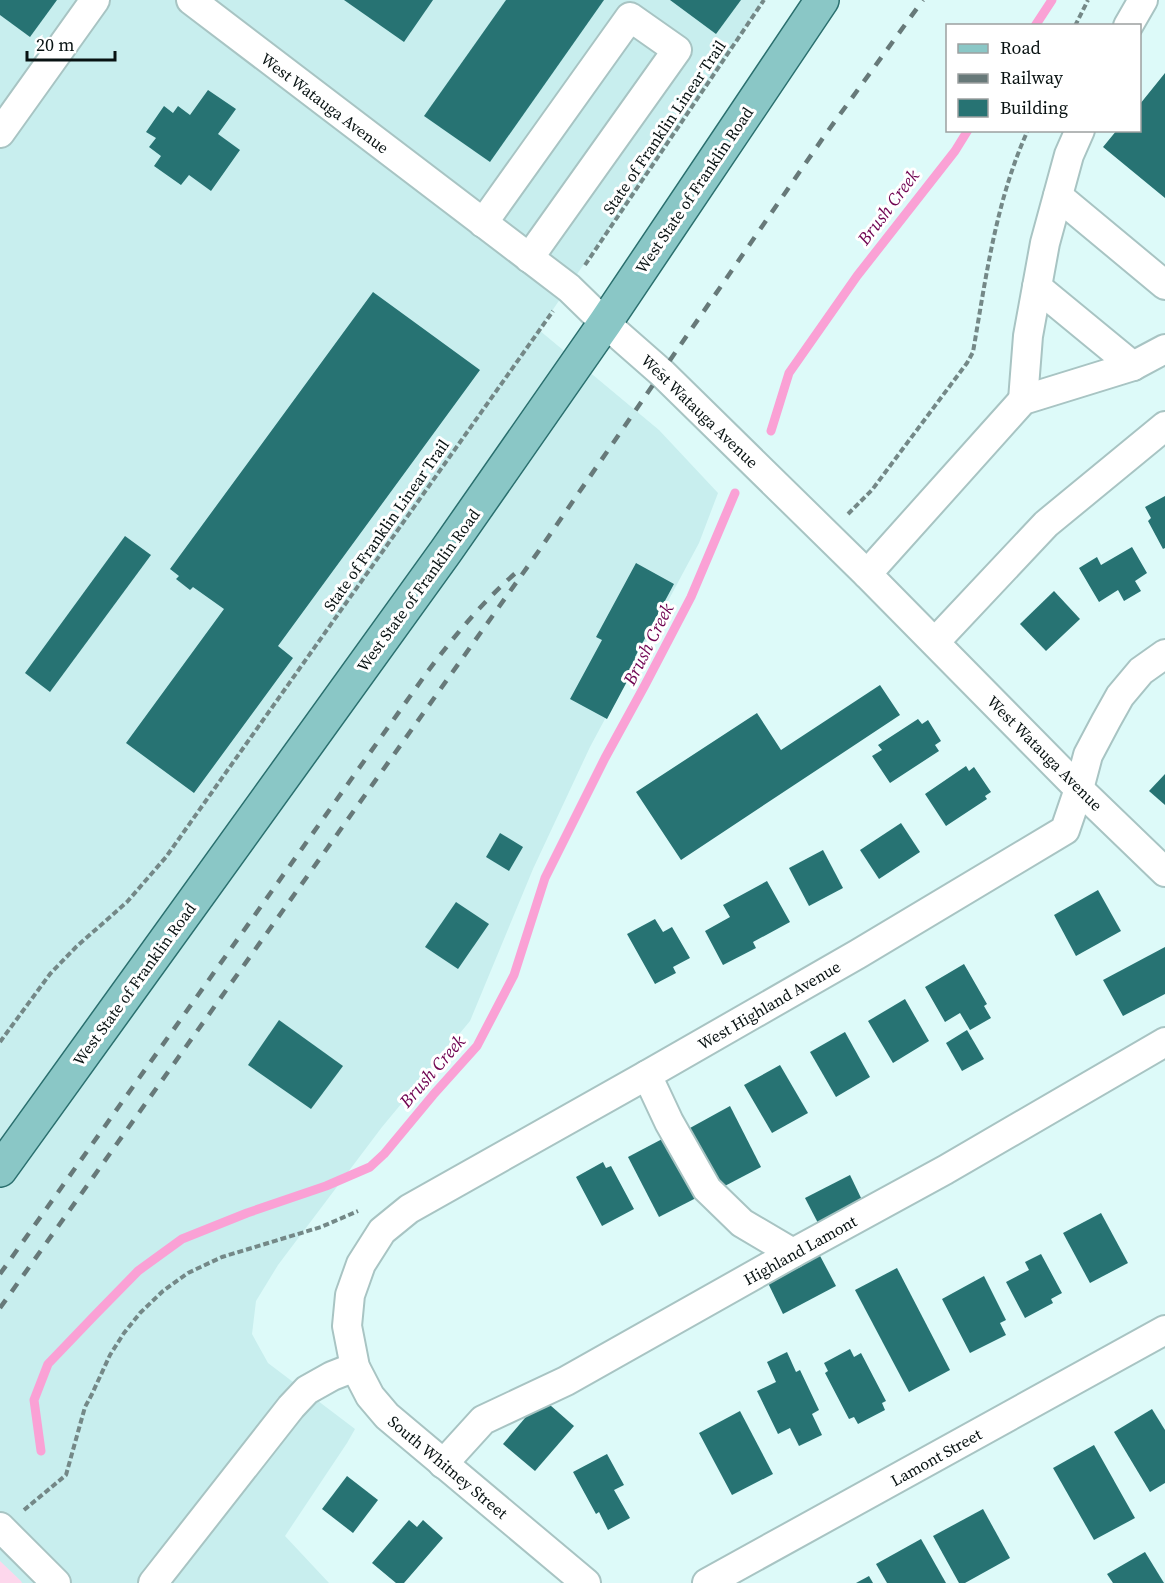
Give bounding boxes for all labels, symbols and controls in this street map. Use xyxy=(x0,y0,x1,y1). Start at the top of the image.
scale bar xyxy=(27,24,116,62)
legend xyxy=(946,24,1141,132)
text: 20 m xyxy=(36,32,74,57)
text: Road xyxy=(1000,35,1041,60)
street label: State of Franklin Linear Trail xyxy=(597,36,731,218)
street label: West Watauga Avenue xyxy=(256,48,394,158)
text: Railway xyxy=(1000,65,1064,90)
text: Building xyxy=(1000,95,1068,120)
street label: West State of Franklin Road xyxy=(630,103,758,277)
water label: Brush Creek xyxy=(851,164,925,251)
street label: West Watauga Avenue xyxy=(637,349,763,473)
street label: State of Franklin Linear Trail xyxy=(318,434,454,615)
street label: West State of Franklin Road xyxy=(351,504,485,676)
water label: Brush Creek xyxy=(616,598,680,690)
street label: West Watauga Avenue xyxy=(982,690,1108,816)
street label: West State of Franklin Road xyxy=(67,898,201,1070)
street label: West Highland Avenue xyxy=(694,955,844,1055)
water label: Brush Creek xyxy=(393,1029,471,1113)
street label: Highland Lamont xyxy=(740,1209,861,1290)
street label: South Whitney Street xyxy=(383,1410,513,1524)
street label: Lamont Street xyxy=(887,1423,986,1491)

